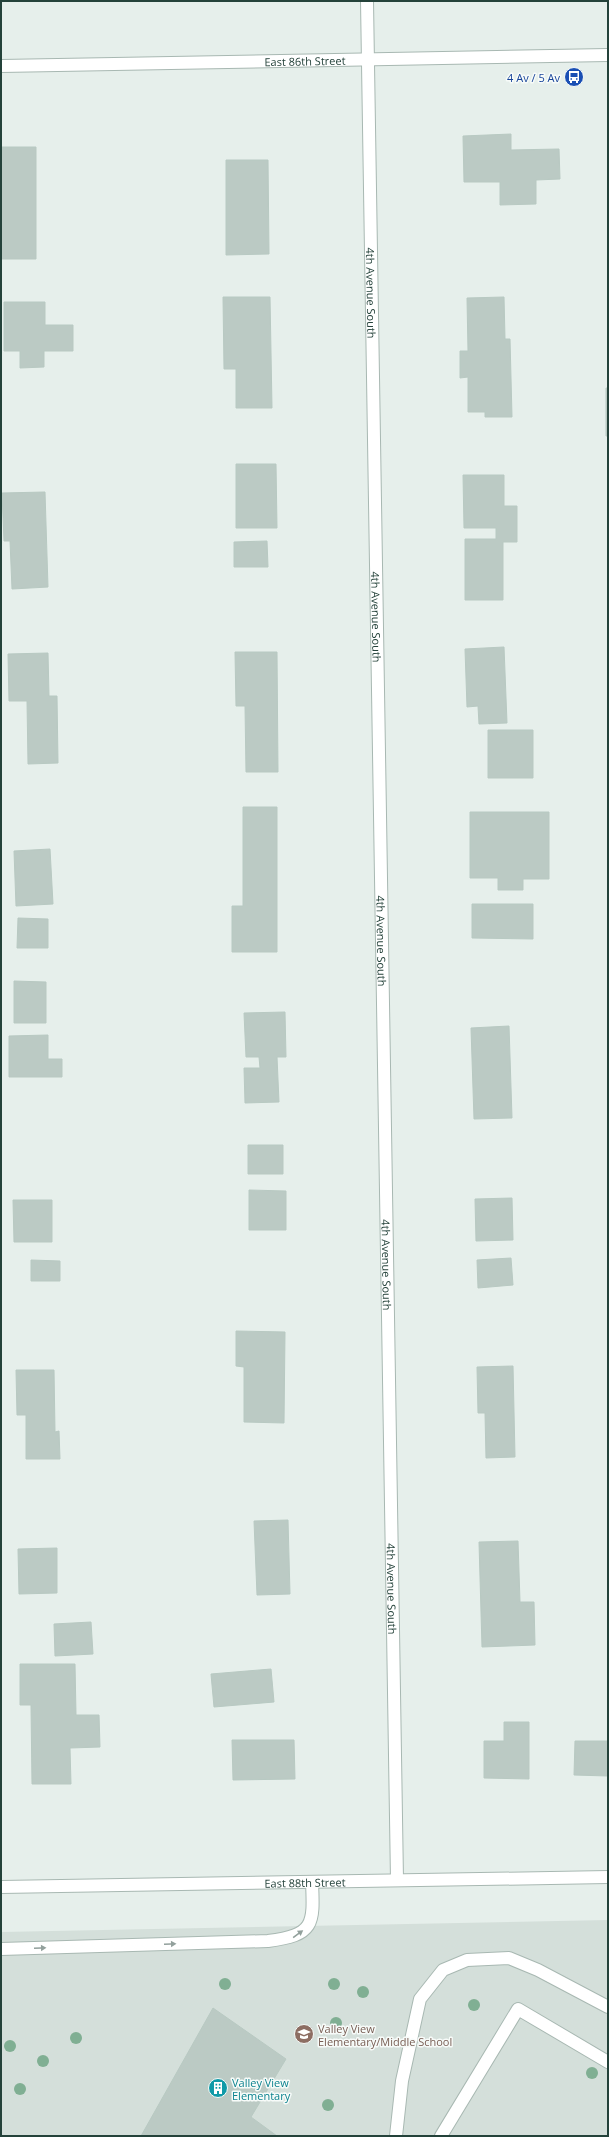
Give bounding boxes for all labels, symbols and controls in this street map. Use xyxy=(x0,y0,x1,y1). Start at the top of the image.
street label: East 86th Street xyxy=(264,52,346,69)
bus stop icon: 4 Av / 5 Av xyxy=(563,66,585,88)
place label: 4 Av / 5 Av xyxy=(507,70,560,85)
street label: 4th Avenue South xyxy=(363,247,380,339)
street label: 4th Avenue South xyxy=(369,571,385,663)
street label: 4th Avenue South xyxy=(374,895,390,987)
street label: 4th Avenue South xyxy=(379,1219,395,1311)
street label: 4th Avenue South xyxy=(384,1543,401,1634)
street label: East 88th Street xyxy=(264,1874,346,1890)
one-way arrow xyxy=(293,1930,304,1938)
one-way arrow xyxy=(164,1941,177,1947)
one-way arrow xyxy=(34,1944,46,1951)
place label: Valley View Elementary/Middle School xyxy=(318,2021,452,2049)
school or university icon: Valley View Elementary/Middle School xyxy=(293,2023,315,2045)
place label: Valley View Elementary xyxy=(232,2075,291,2103)
building icon: Valley View Elementary xyxy=(207,2077,229,2099)

